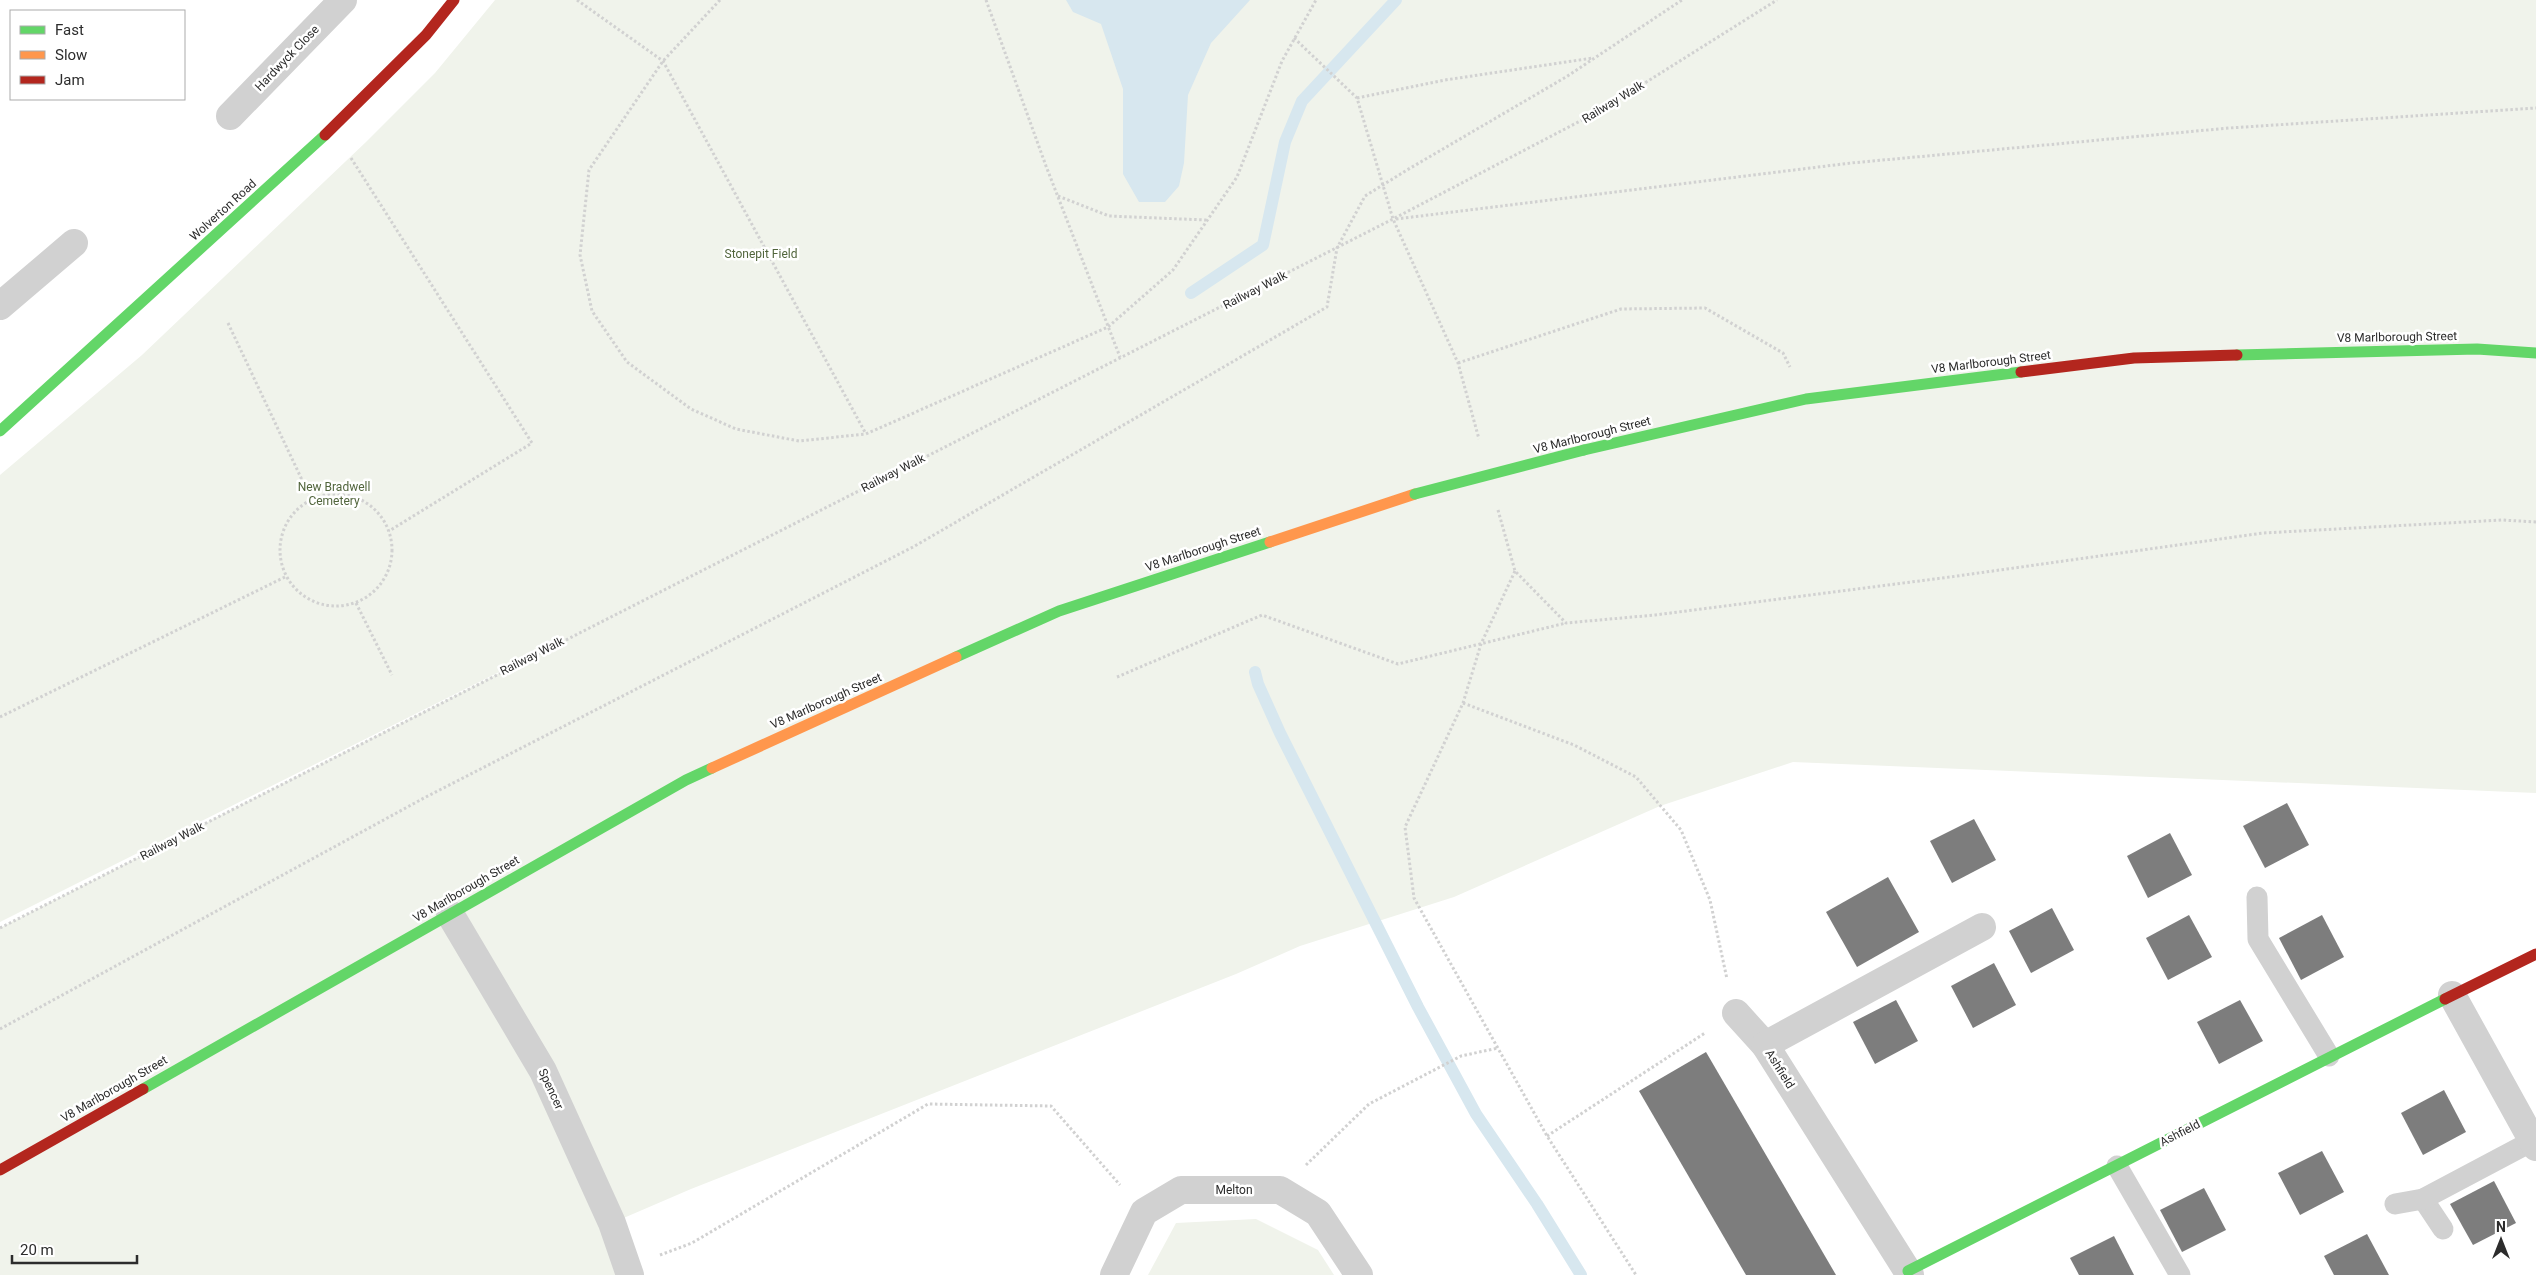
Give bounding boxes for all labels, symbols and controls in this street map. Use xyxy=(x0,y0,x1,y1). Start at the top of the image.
legend xyxy=(10,10,185,100)
text: Fast xyxy=(55,21,84,39)
street label: Hardwyck Close xyxy=(252,22,322,94)
text: Slow xyxy=(55,46,87,64)
text: Jam xyxy=(55,71,85,89)
street label: Railway Walk xyxy=(1579,78,1647,126)
street label: Wolverton Road xyxy=(187,177,259,243)
park label: Stonepit Field xyxy=(725,247,797,261)
street label: Railway Walk xyxy=(1221,267,1290,312)
street label: V8 Marlborough Street xyxy=(2337,329,2457,345)
street label: V8 Marlborough Street xyxy=(1930,348,2052,376)
street label: V8 Marlborough Street xyxy=(1532,414,1652,456)
street label: Railway Walk xyxy=(859,450,928,495)
park label: New Bradwell Cemetery xyxy=(298,480,370,508)
street label: V8 Marlborough Street xyxy=(1144,524,1262,574)
street label: Railway Walk xyxy=(498,633,567,678)
street label: V8 Marlborough Street xyxy=(768,670,884,732)
street label: Railway Walk xyxy=(138,818,207,863)
street label: V8 Marlborough Street xyxy=(410,853,522,925)
street label: Ashfield xyxy=(1763,1047,1797,1091)
street label: V8 Marlborough Street xyxy=(58,1053,170,1125)
street label: Spencer xyxy=(535,1066,567,1112)
street label: Ashfield xyxy=(2158,1117,2202,1149)
street label: Melton xyxy=(1215,1183,1253,1197)
north arrow xyxy=(2476,1215,2526,1265)
text: N xyxy=(2496,1219,2506,1235)
scale bar xyxy=(12,1232,138,1264)
text: 20 m xyxy=(20,1241,54,1259)

